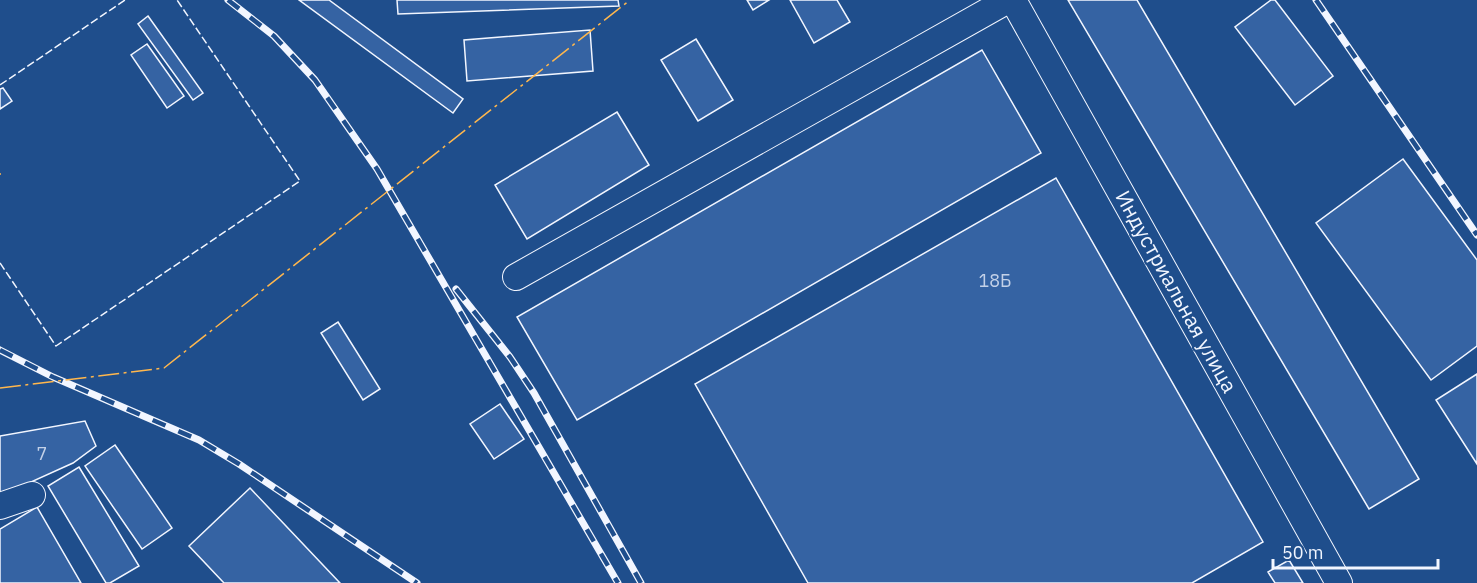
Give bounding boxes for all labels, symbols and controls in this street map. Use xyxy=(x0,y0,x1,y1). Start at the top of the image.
street label: Индустриальная улица xyxy=(1110,185,1244,398)
house number: 18Б xyxy=(978,269,1012,292)
house number: 7 xyxy=(37,442,47,465)
scale bar xyxy=(1273,532,1438,570)
text: 50 m xyxy=(1282,541,1324,564)

